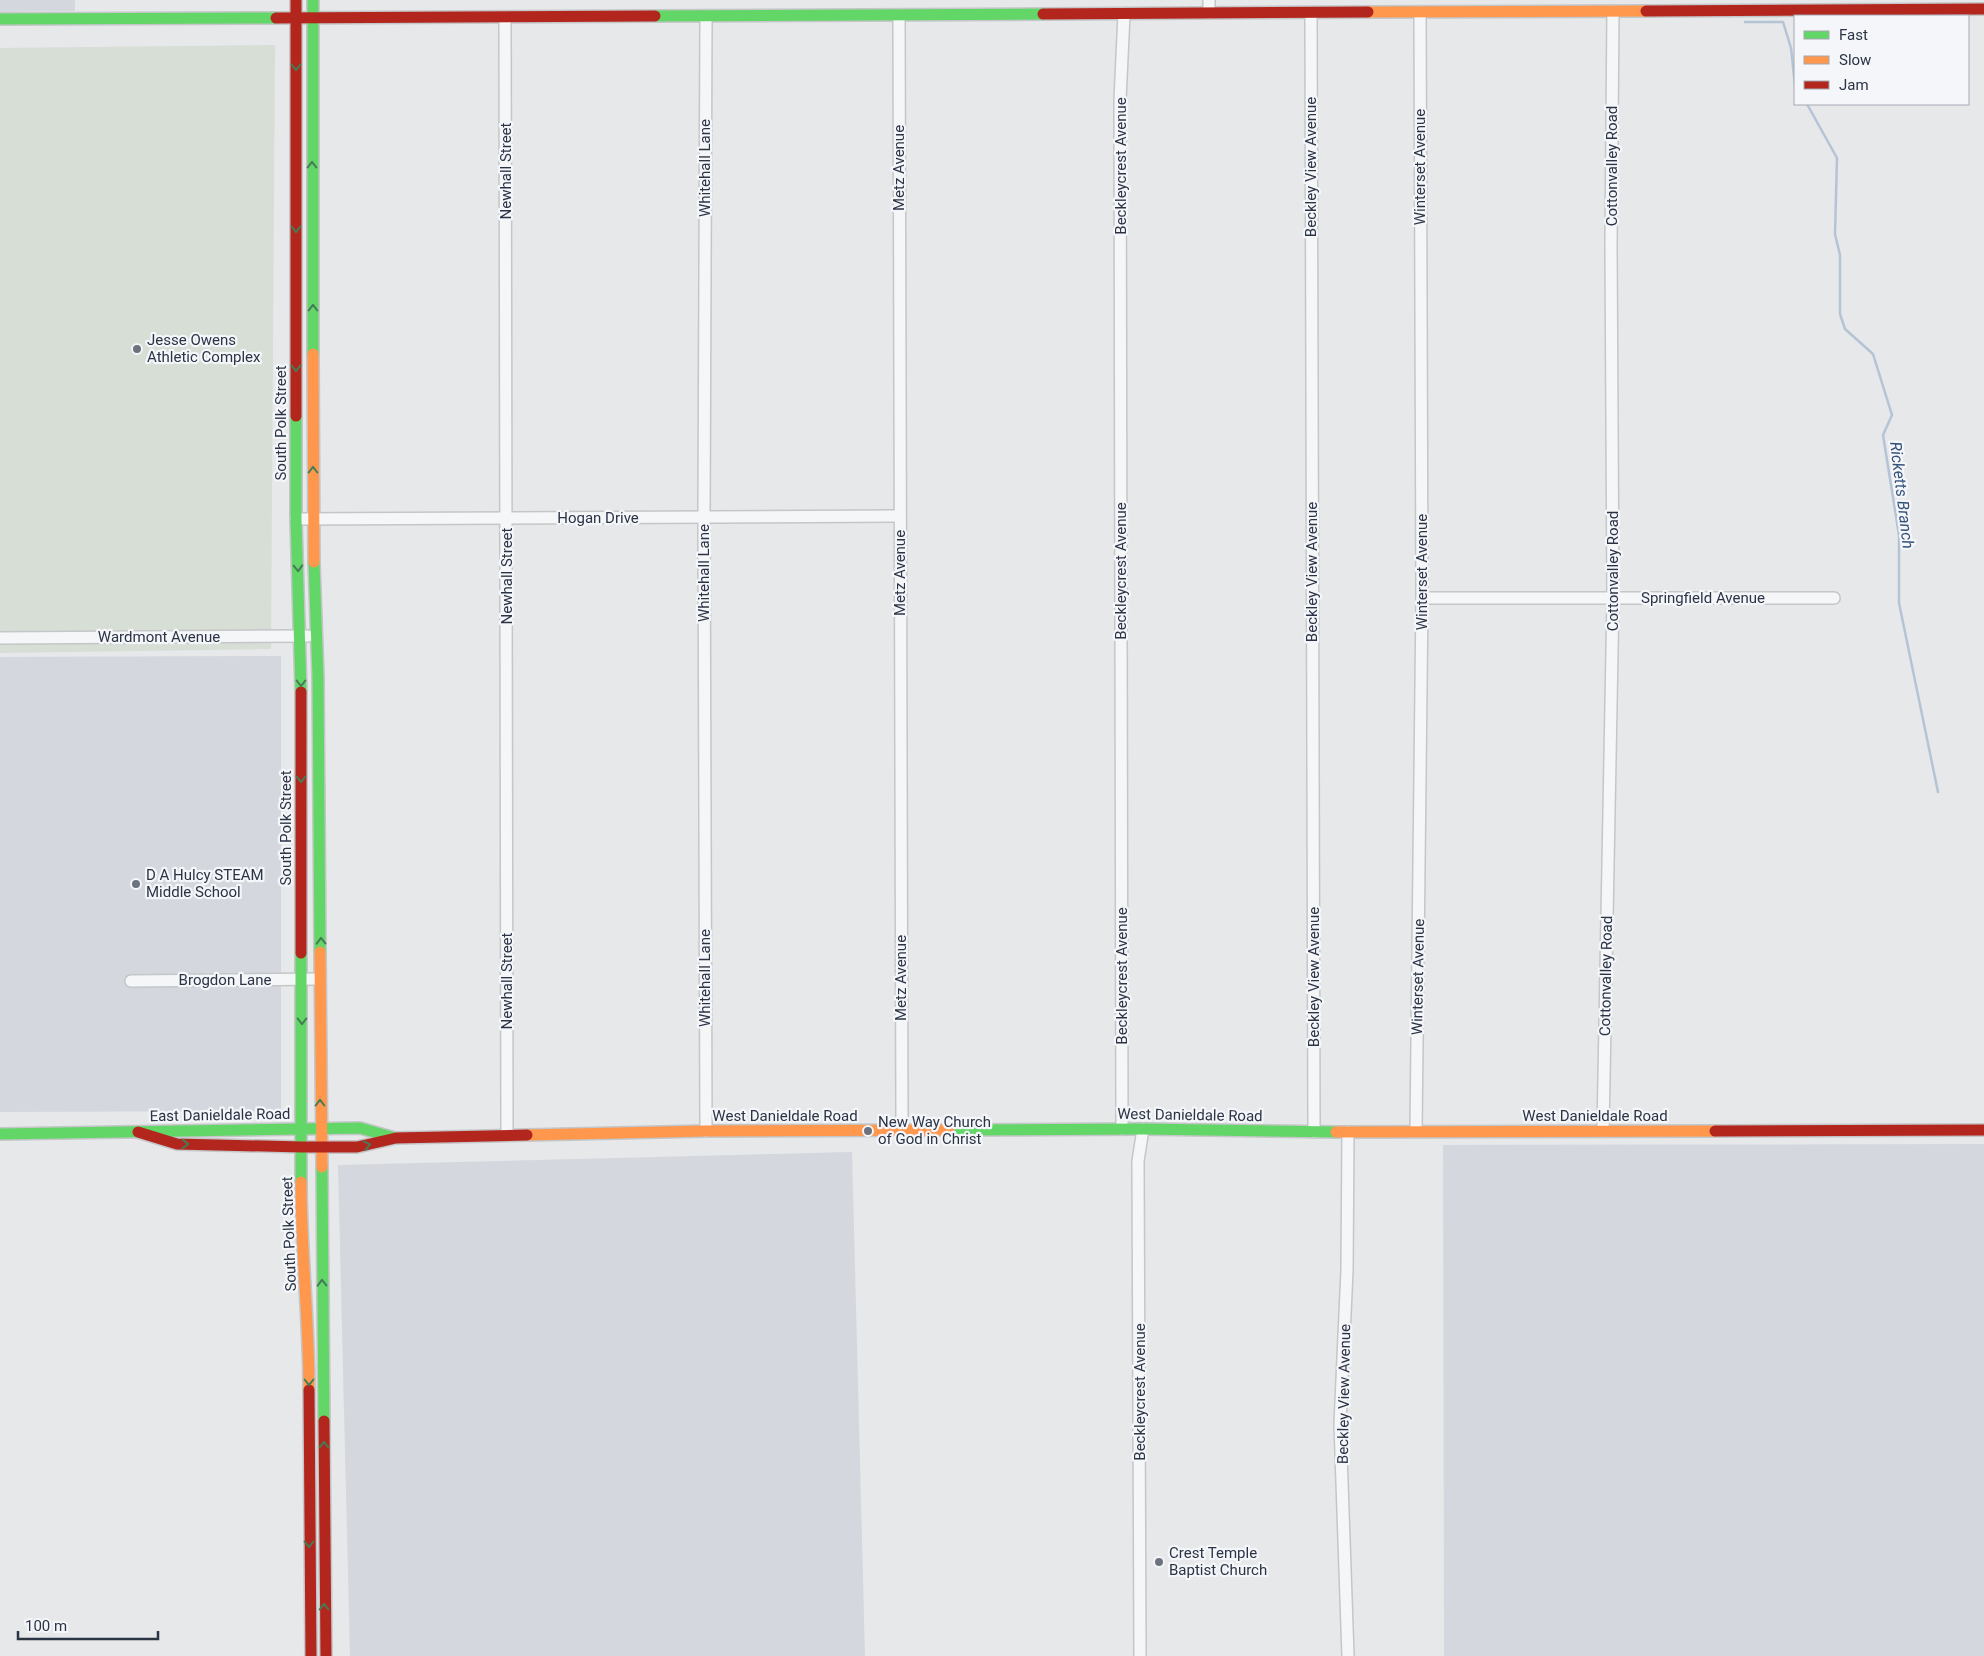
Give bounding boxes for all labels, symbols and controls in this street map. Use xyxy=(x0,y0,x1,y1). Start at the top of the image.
legend xyxy=(1794,15,1969,105)
text: Fast xyxy=(1839,26,1868,44)
text: Slow xyxy=(1839,51,1871,69)
one-way arrow xyxy=(291,63,301,71)
text: Jam xyxy=(1839,76,1869,94)
street label: Beckleycrest Avenue xyxy=(1112,97,1130,235)
street label: Beckley View Avenue xyxy=(1302,97,1320,237)
street label: Cottonvalley Road xyxy=(1603,106,1621,226)
street label: Winterset Avenue xyxy=(1411,109,1429,225)
street label: Whitehall Lane xyxy=(696,119,714,217)
street label: Newhall Street xyxy=(497,122,515,219)
street label: Metz Avenue xyxy=(890,125,908,211)
one-way arrow xyxy=(307,161,317,168)
one-way arrow xyxy=(291,226,301,233)
one-way arrow xyxy=(308,304,318,312)
place label: Jesse Owens Athletic Complex xyxy=(147,331,261,366)
marker: Jesse Owens Athletic Complex xyxy=(131,343,143,355)
one-way arrow xyxy=(291,364,301,372)
street label: South Polk Street xyxy=(272,365,290,481)
water label: Ricketts Branch xyxy=(1886,440,1918,550)
one-way arrow xyxy=(308,466,318,474)
street label: Beckleycrest Avenue xyxy=(1112,502,1130,640)
street label: Beckley View Avenue xyxy=(1303,502,1321,642)
street label: Hogan Drive xyxy=(557,509,639,527)
street label: Cottonvalley Road xyxy=(1604,511,1622,631)
street label: Winterset Avenue xyxy=(1413,514,1431,630)
street label: Whitehall Lane xyxy=(695,524,713,622)
street label: Newhall Street xyxy=(498,527,516,624)
street label: Metz Avenue xyxy=(891,530,909,616)
one-way arrow xyxy=(293,564,303,572)
street label: Springfield Avenue xyxy=(1641,589,1765,607)
street label: Wardmont Avenue xyxy=(98,628,220,646)
one-way arrow xyxy=(296,680,306,687)
street label: South Polk Street xyxy=(277,770,295,886)
one-way arrow xyxy=(296,776,306,783)
place label: D A Hulcy STEAM Middle School xyxy=(146,866,264,901)
marker: D A Hulcy STEAM Middle School xyxy=(130,878,142,890)
street label: Beckleycrest Avenue xyxy=(1113,907,1131,1045)
street label: Beckley View Avenue xyxy=(1305,907,1323,1047)
street label: Cottonvalley Road xyxy=(1596,916,1616,1036)
street label: Winterset Avenue xyxy=(1408,919,1428,1035)
street label: Whitehall Lane xyxy=(696,929,714,1027)
street label: Newhall Street xyxy=(498,932,516,1029)
street label: Metz Avenue xyxy=(892,935,910,1021)
one-way arrow xyxy=(315,937,326,945)
street label: Brogdon Lane xyxy=(179,971,271,989)
one-way arrow xyxy=(297,1018,307,1025)
one-way arrow xyxy=(315,1099,325,1107)
street label: East Danieldale Road xyxy=(149,1105,291,1125)
street label: West Danieldale Road xyxy=(1117,1105,1263,1125)
street label: West Danieldale Road xyxy=(712,1107,858,1125)
street label: West Danieldale Road xyxy=(1522,1107,1668,1125)
place label: New Way Church of God in Christ xyxy=(878,1113,991,1148)
marker: New Way Church of God in Christ xyxy=(862,1125,874,1137)
one-way arrow xyxy=(182,1139,190,1149)
one-way arrow xyxy=(362,1140,371,1151)
street label: South Polk Street xyxy=(278,1176,300,1292)
one-way arrow xyxy=(317,1279,328,1287)
street label: Beckleycrest Avenue xyxy=(1131,1323,1149,1461)
street label: Beckley View Avenue xyxy=(1334,1324,1354,1464)
one-way arrow xyxy=(304,1378,314,1386)
one-way arrow xyxy=(319,1441,329,1448)
one-way arrow xyxy=(304,1540,314,1548)
place label: Crest Temple Baptist Church xyxy=(1169,1544,1267,1579)
marker: Crest Temple Baptist Church xyxy=(1153,1556,1165,1568)
one-way arrow xyxy=(319,1603,329,1611)
scale bar xyxy=(18,1608,158,1640)
text: 100 m xyxy=(25,1617,67,1635)

